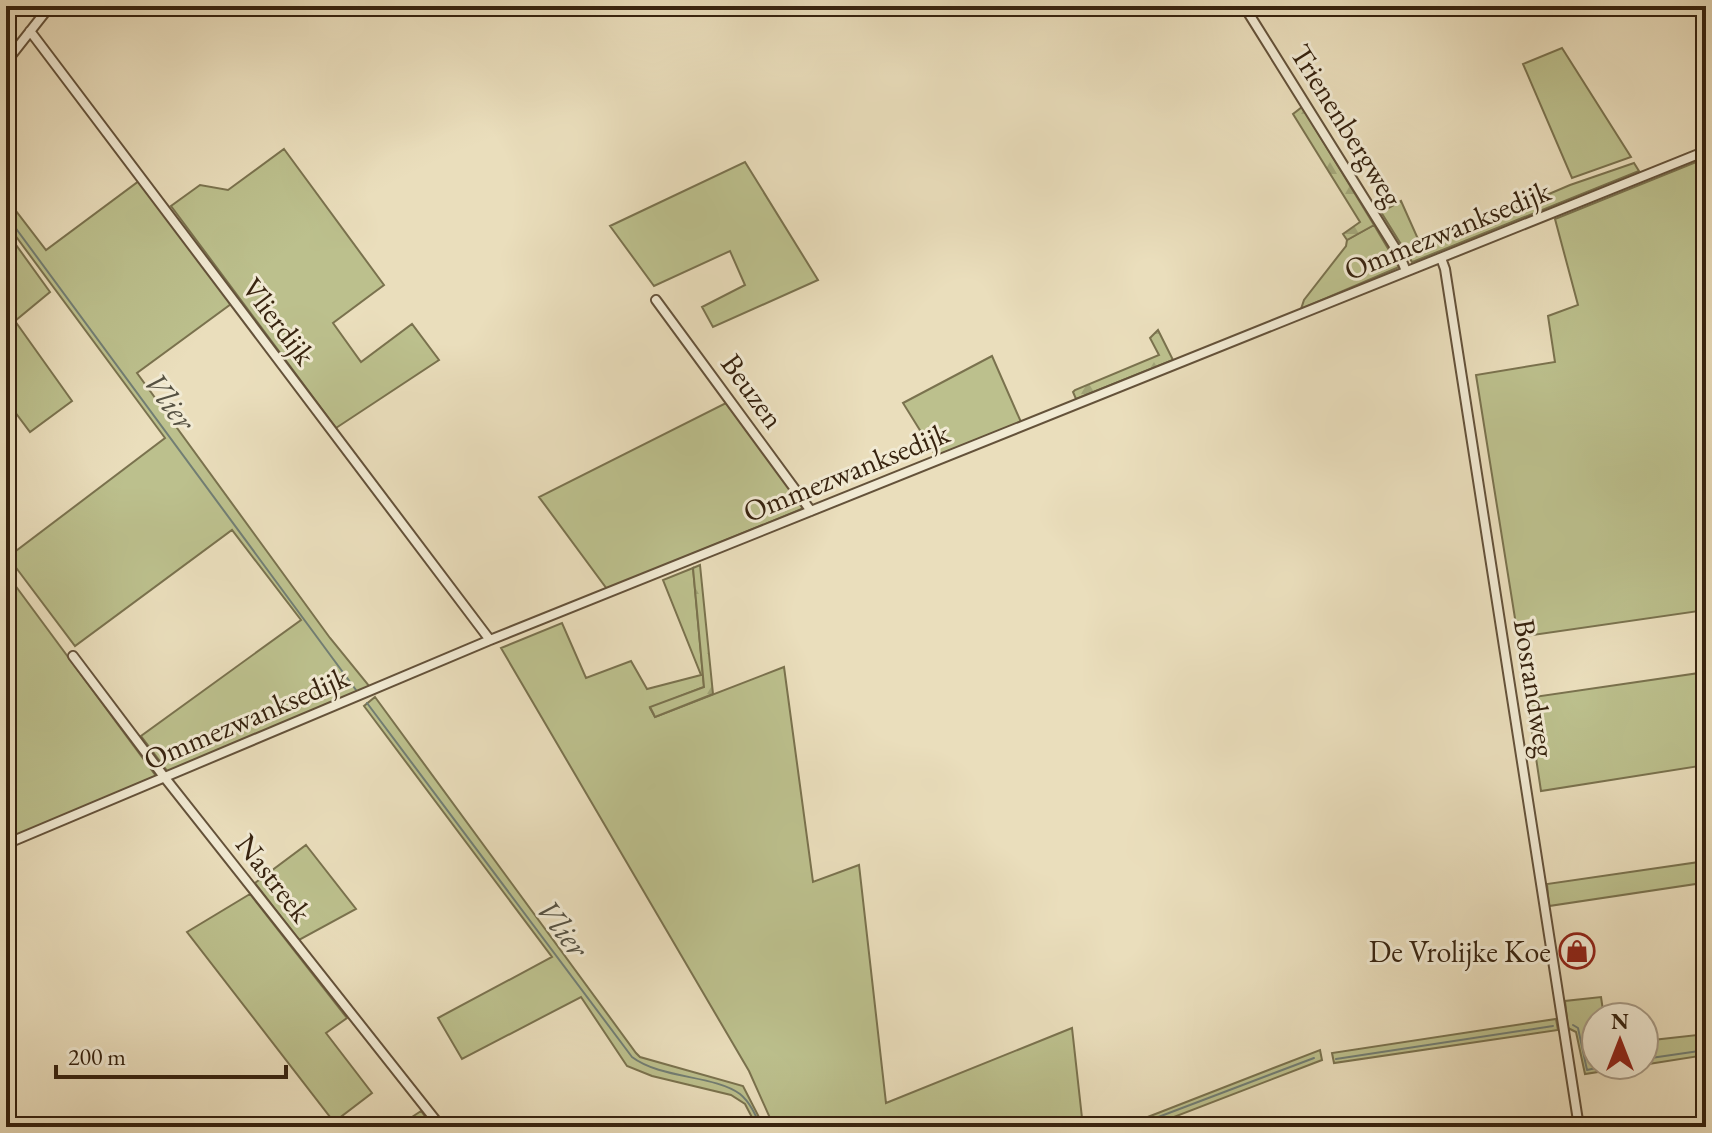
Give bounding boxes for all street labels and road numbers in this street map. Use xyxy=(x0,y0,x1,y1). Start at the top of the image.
street label: Trienenbergweg xyxy=(1282,37,1413,214)
street label: Ommezwanksedijk xyxy=(1338,171,1557,289)
street label: Vlierdijk xyxy=(233,269,325,373)
street label: Beuzen xyxy=(713,346,794,437)
street label: Ommezwanksedijk xyxy=(737,413,956,531)
street label: Bosrandweg xyxy=(1505,616,1565,761)
street label: Ommezwanksedijk xyxy=(138,657,355,779)
street label: Nastreek xyxy=(227,826,321,931)

